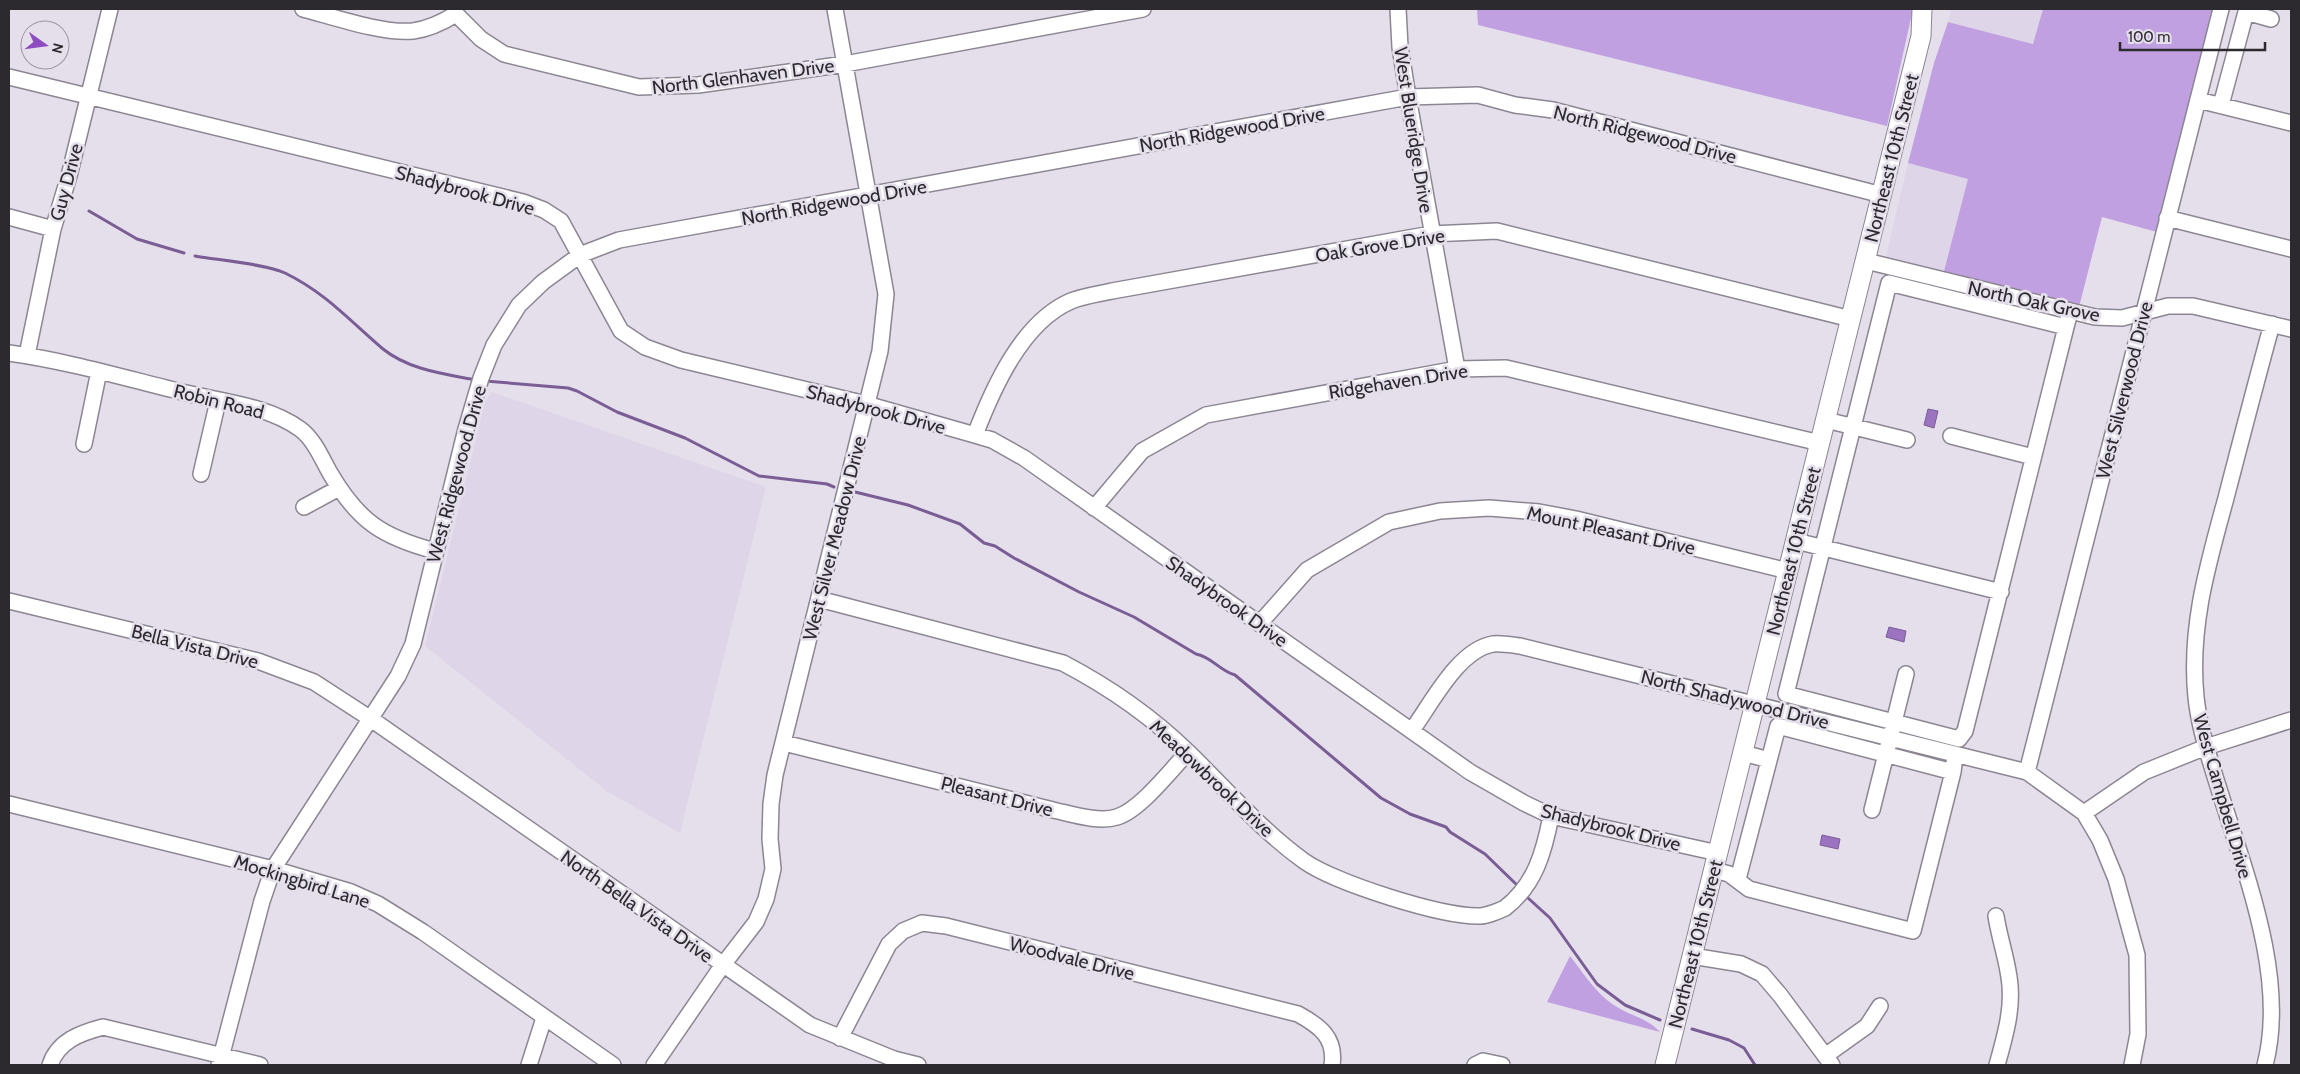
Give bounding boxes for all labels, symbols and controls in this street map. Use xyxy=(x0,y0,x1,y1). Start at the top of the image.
north arrow xyxy=(20,20,70,70)
scale bar xyxy=(2120,20,2265,52)
text: 100 m xyxy=(2128,28,2170,46)
text: N xyxy=(48,41,68,55)
street label: West Blueridge Drive xyxy=(1389,46,1438,215)
street label: North Glenhaven Drive xyxy=(651,54,836,99)
street label: Northeast 10th Street xyxy=(1859,71,1924,245)
street label: North Ridgewood Drive xyxy=(1551,101,1739,168)
street label: North Ridgewood Drive xyxy=(1138,102,1327,157)
street label: Guy Drive xyxy=(45,141,88,223)
street label: Shadybrook Drive xyxy=(393,161,537,220)
street label: North Ridgewood Drive xyxy=(740,175,929,230)
street label: Oak Grove Drive xyxy=(1314,224,1447,267)
street label: North Oak Grove xyxy=(1966,276,2102,327)
street label: West Silverwood Drive xyxy=(2091,299,2158,481)
street label: Ridgehaven Drive xyxy=(1327,359,1470,404)
street label: Robin Road xyxy=(171,379,266,424)
street label: Shadybrook Drive xyxy=(804,380,948,439)
street label: West Ridgewood Drive xyxy=(422,383,491,565)
street label: West Silver Meadow Drive xyxy=(798,433,871,643)
street label: Northeast 10th Street xyxy=(1761,464,1826,638)
street label: Mount Pleasant Drive xyxy=(1525,501,1697,560)
street label: Shadybrook Drive xyxy=(1161,551,1292,652)
street label: Bella Vista Drive xyxy=(129,620,261,673)
street label: North Shadywood Drive xyxy=(1638,665,1832,734)
street label: West Campbell Drive xyxy=(2188,711,2257,881)
street label: Meadowbrook Drive xyxy=(1145,715,1279,842)
street label: Pleasant Drive xyxy=(938,771,1056,822)
street label: Shadybrook Drive xyxy=(1539,799,1683,856)
street label: North Bella Vista Drive xyxy=(556,845,718,968)
street label: Mockingbird Lane xyxy=(231,850,373,913)
street label: Northeast 10th Street xyxy=(1663,857,1728,1031)
street label: Woodvale Drive xyxy=(1007,932,1137,985)

